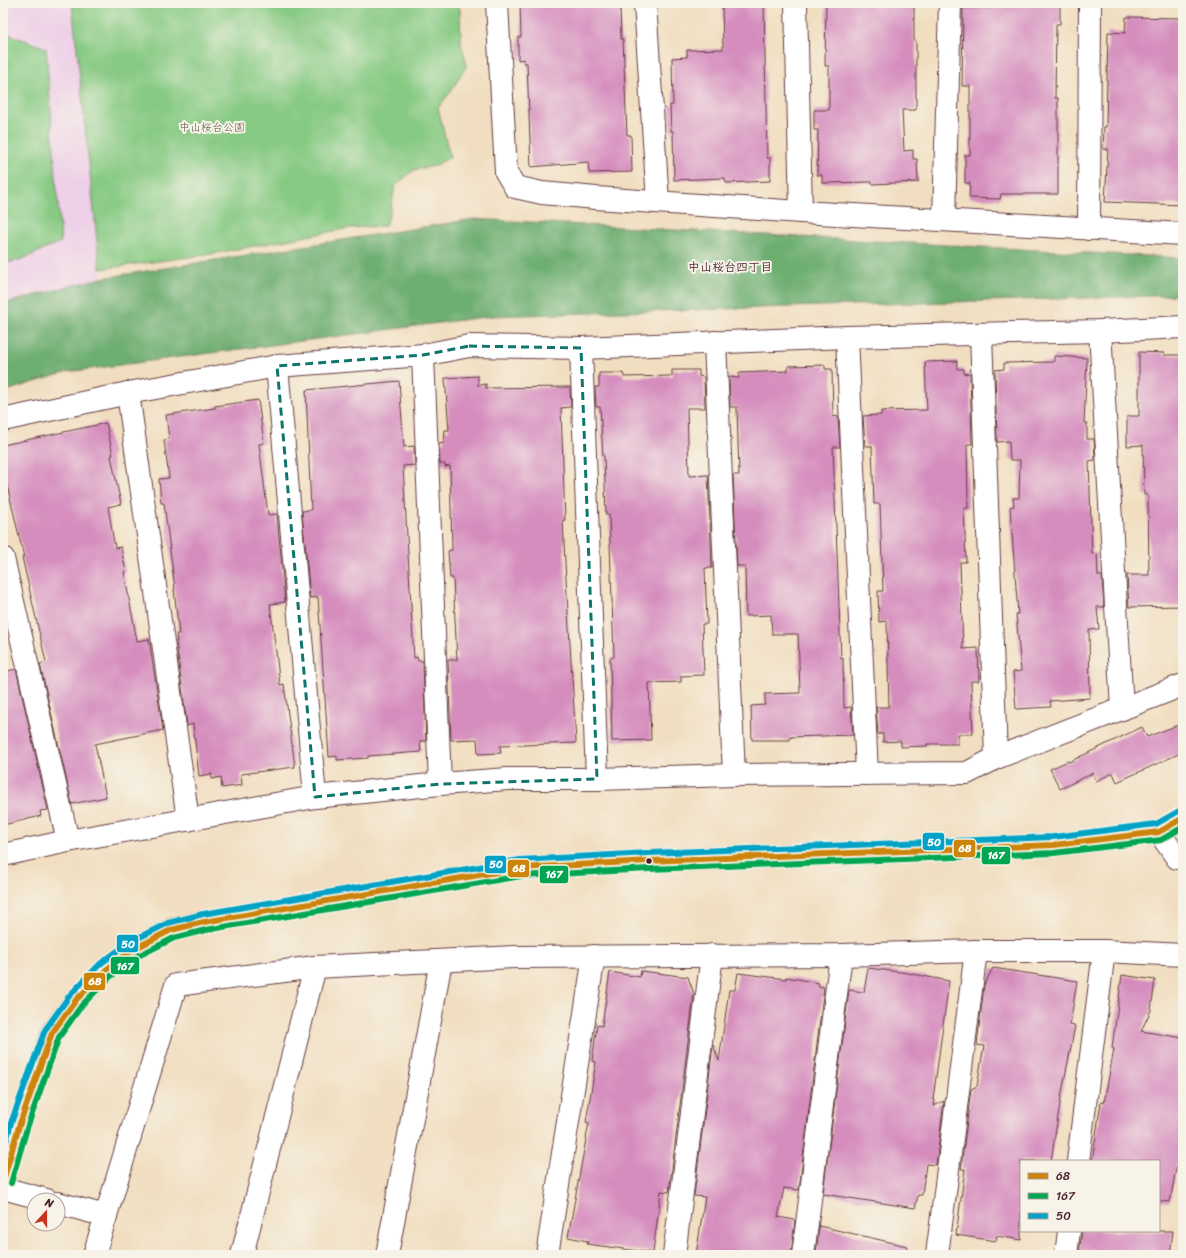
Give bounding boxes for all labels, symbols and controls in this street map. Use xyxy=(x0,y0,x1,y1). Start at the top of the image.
park label: 中山桜台公園 xyxy=(179,118,245,137)
district label: 中山桜台四丁目 xyxy=(688,256,772,278)
line badge: 50 xyxy=(922,832,945,851)
text: 50 xyxy=(927,833,941,852)
line badge: 68 xyxy=(953,839,976,858)
text: 68 xyxy=(958,839,972,858)
line badge: 167 xyxy=(981,846,1011,865)
text: 167 xyxy=(987,846,1006,865)
line badge: 50 xyxy=(484,855,507,874)
text: 50 xyxy=(489,855,503,874)
unlabelled marker xyxy=(644,856,654,866)
line badge: 68 xyxy=(507,859,530,878)
text: 68 xyxy=(512,859,526,878)
line badge: 167 xyxy=(539,865,569,884)
text: 167 xyxy=(545,865,564,884)
line badge: 50 xyxy=(116,934,139,953)
text: 50 xyxy=(121,935,135,954)
line badge: 167 xyxy=(110,956,140,975)
text: 167 xyxy=(116,957,135,976)
line badge: 68 xyxy=(83,972,106,991)
text: 68 xyxy=(88,972,102,991)
legend xyxy=(1020,1160,1160,1232)
text: 68 xyxy=(1056,1165,1070,1187)
text: 167 xyxy=(1056,1185,1076,1207)
north arrow xyxy=(26,1192,66,1232)
text: N xyxy=(42,1193,57,1214)
text: 50 xyxy=(1056,1205,1071,1227)

